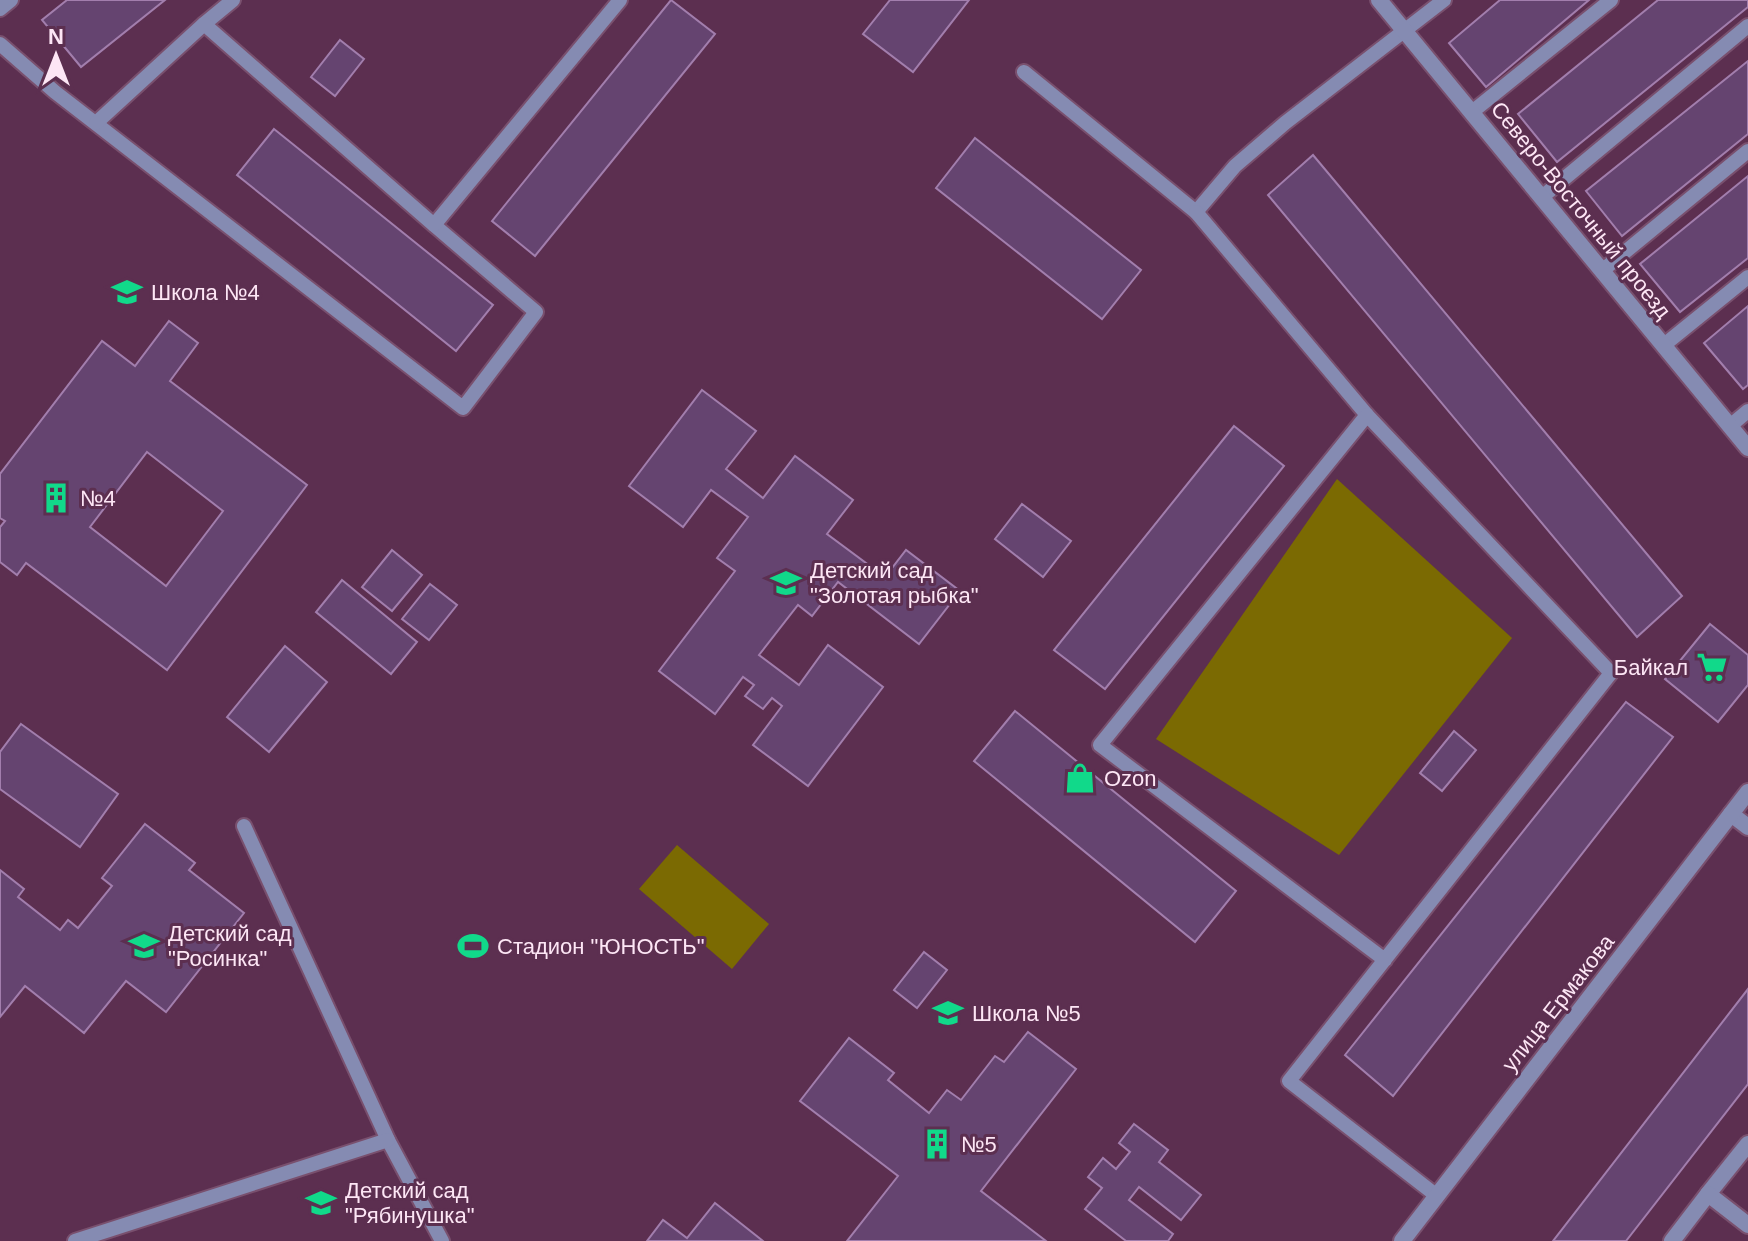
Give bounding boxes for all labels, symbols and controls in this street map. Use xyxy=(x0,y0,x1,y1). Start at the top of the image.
north arrow xyxy=(16,16,96,96)
text: N xyxy=(48,24,64,49)
street label: Северо-Восточный проезд xyxy=(1486,97,1676,323)
school or university icon: Школа №4 xyxy=(110,275,144,309)
place label: Школа №4 xyxy=(151,280,260,305)
building icon: №4 xyxy=(39,481,73,515)
place label: №4 xyxy=(80,486,116,511)
place label: Детский сад "Золотая рыбка" xyxy=(810,558,979,608)
school or university icon: Детский сад "Золотая рыбка" xyxy=(769,566,803,600)
supermarket icon: Байкал xyxy=(1695,650,1729,684)
place label: Байкал xyxy=(1614,655,1688,680)
shop icon: Ozon xyxy=(1063,761,1097,795)
place label: Ozon xyxy=(1104,766,1157,791)
place label: Детский сад "Росинка" xyxy=(168,921,292,971)
school or university icon: Детский сад "Росинка" xyxy=(127,929,161,963)
sports icon: Стадион "ЮНОСТЬ" xyxy=(456,929,490,963)
street label: улица Ермакова xyxy=(1497,929,1620,1076)
place label: Стадион "ЮНОСТЬ" xyxy=(497,934,704,959)
school or university icon: Школа №5 xyxy=(931,996,965,1030)
place label: Школа №5 xyxy=(972,1001,1081,1026)
building icon: №5 xyxy=(920,1127,954,1161)
place label: №5 xyxy=(961,1132,997,1157)
place label: Детский сад "Рябинушка" xyxy=(345,1178,475,1228)
school or university icon: Детский сад "Рябинушка" xyxy=(304,1186,338,1220)

